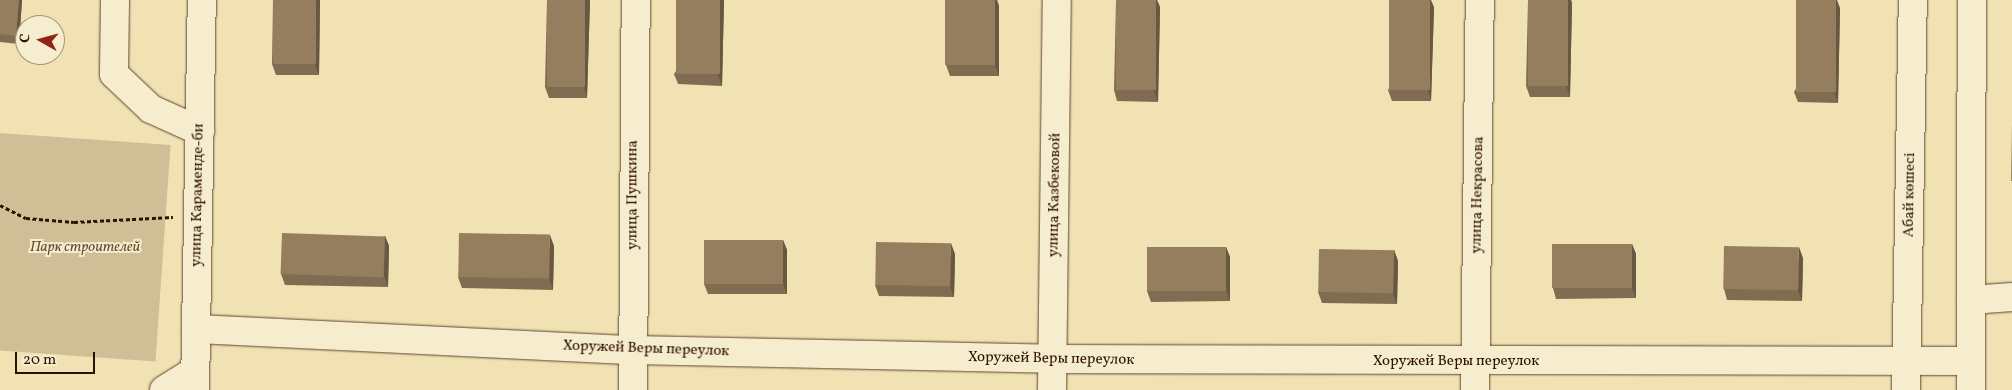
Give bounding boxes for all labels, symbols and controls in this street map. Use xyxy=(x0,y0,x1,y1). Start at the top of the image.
north arrow xyxy=(15,15,65,65)
text: С xyxy=(16,33,36,44)
street label: улица Караменде-би xyxy=(188,123,208,267)
street label: улица Казбековой xyxy=(1045,133,1065,257)
street label: улица Некрасова xyxy=(1468,136,1488,254)
street label: улица Пушкина xyxy=(624,140,642,250)
street label: Абай көшесі xyxy=(1900,153,1920,237)
park label: Парк строителей xyxy=(30,239,140,257)
street label: Хоружей Веры переулок xyxy=(562,337,730,361)
scale bar xyxy=(18,342,98,374)
street label: Хоружей Веры переулок xyxy=(968,349,1134,369)
text: 20 m xyxy=(23,350,56,371)
street label: Хоружей Веры переулок xyxy=(1373,353,1539,371)

